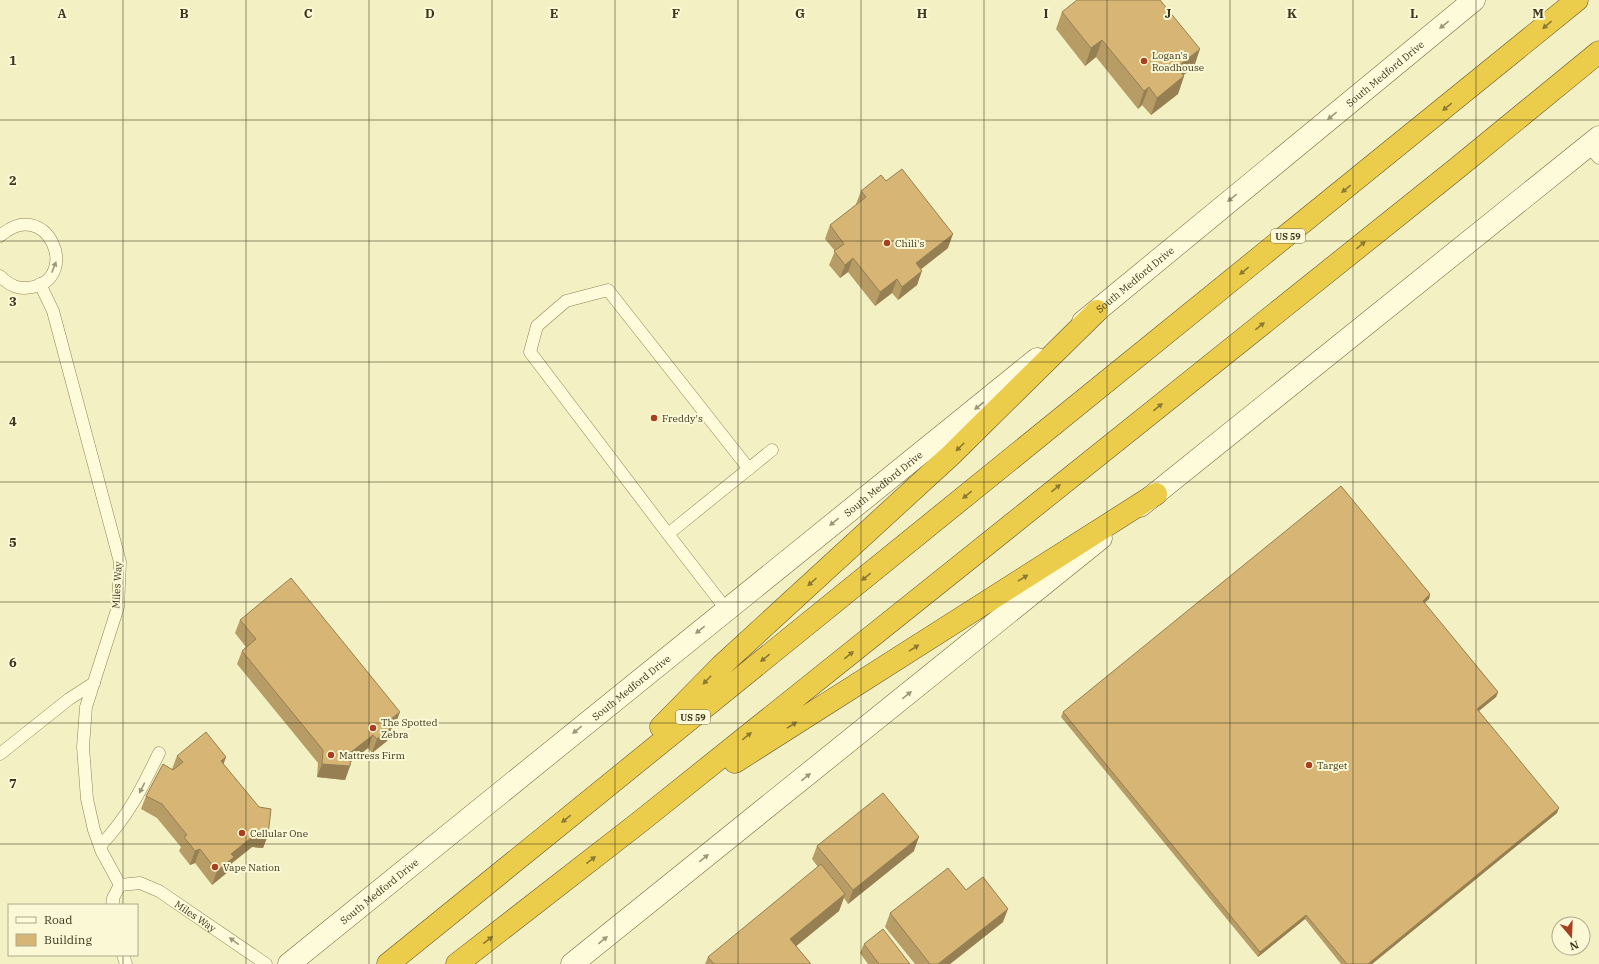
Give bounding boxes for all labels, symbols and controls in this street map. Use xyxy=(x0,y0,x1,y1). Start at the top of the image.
text: A xyxy=(57,5,67,22)
text: B xyxy=(179,5,189,22)
text: C xyxy=(304,5,313,22)
text: D xyxy=(425,5,435,22)
text: E xyxy=(550,5,558,22)
text: F xyxy=(672,5,680,22)
text: G xyxy=(795,5,805,22)
text: H xyxy=(917,5,928,22)
text: I xyxy=(1044,5,1049,22)
text: J xyxy=(1165,5,1172,22)
text: K xyxy=(1287,5,1297,22)
text: L xyxy=(1410,5,1418,22)
text: M xyxy=(1532,5,1544,22)
one-way arrow xyxy=(1438,20,1449,29)
one-way arrow xyxy=(1542,21,1553,30)
street label: South Medford Drive xyxy=(1343,37,1427,109)
place label: Logan's Roadhouse xyxy=(1152,49,1204,74)
text: 1 xyxy=(9,52,17,69)
marker: Logan's Roadhouse xyxy=(1139,56,1149,66)
one-way arrow xyxy=(1441,103,1452,112)
one-way arrow xyxy=(1327,112,1338,121)
text: 2 xyxy=(9,172,17,189)
one-way arrow xyxy=(1340,185,1351,193)
one-way arrow xyxy=(1226,194,1237,203)
road number: US 59 xyxy=(1271,229,1305,243)
place label: Chili's xyxy=(895,237,924,250)
marker: Chili's xyxy=(882,238,892,248)
one-way arrow xyxy=(1356,241,1367,250)
street label: South Medford Drive xyxy=(1093,243,1176,315)
one-way arrow xyxy=(51,261,57,273)
one-way arrow xyxy=(1239,266,1250,275)
text: 3 xyxy=(9,293,17,310)
one-way arrow xyxy=(1254,322,1265,331)
one-way arrow xyxy=(974,401,985,410)
one-way arrow xyxy=(1153,403,1163,412)
place label: Freddy's xyxy=(662,412,703,425)
text: 4 xyxy=(9,413,17,430)
marker: Freddy's xyxy=(649,413,659,423)
one-way arrow xyxy=(955,442,965,452)
street label: South Medford Drive xyxy=(841,448,925,519)
one-way arrow xyxy=(1051,484,1062,493)
one-way arrow xyxy=(962,490,973,499)
one-way arrow xyxy=(829,518,840,527)
text: 5 xyxy=(9,534,17,551)
street label: Miles Way xyxy=(109,560,125,609)
one-way arrow xyxy=(861,572,872,581)
one-way arrow xyxy=(1018,574,1028,582)
one-way arrow xyxy=(808,577,817,586)
one-way arrow xyxy=(695,625,706,634)
one-way arrow xyxy=(909,644,919,652)
one-way arrow xyxy=(843,650,854,659)
street label: South Medford Drive xyxy=(589,652,673,723)
text: 6 xyxy=(9,654,17,671)
one-way arrow xyxy=(760,654,771,663)
one-way arrow xyxy=(702,675,712,685)
one-way arrow xyxy=(901,691,912,699)
road number: US 59 xyxy=(676,710,710,724)
place label: The Spotted Zebra xyxy=(381,716,438,741)
one-way arrow xyxy=(787,721,797,729)
marker: The Spotted Zebra xyxy=(368,723,378,733)
one-way arrow xyxy=(572,725,583,734)
one-way arrow xyxy=(742,732,753,740)
place label: Mattress Firm xyxy=(339,749,405,762)
marker: Mattress Firm xyxy=(326,750,336,760)
place label: Target xyxy=(1317,759,1348,772)
marker: Target xyxy=(1304,760,1314,770)
one-way arrow xyxy=(800,772,811,781)
text: 7 xyxy=(9,775,17,792)
one-way arrow xyxy=(139,782,145,794)
one-way arrow xyxy=(561,815,572,824)
place label: Cellular One xyxy=(250,827,308,840)
marker: Cellular One xyxy=(237,828,247,838)
one-way arrow xyxy=(699,854,710,863)
street label: South Medford Drive xyxy=(337,855,421,927)
one-way arrow xyxy=(585,856,596,865)
place label: Vape Nation xyxy=(223,861,281,874)
marker: Vape Nation xyxy=(210,862,220,872)
street label: Miles Way xyxy=(172,897,219,935)
legend xyxy=(8,904,138,956)
text: Road xyxy=(44,912,73,927)
north arrow xyxy=(1551,916,1591,956)
text: Building xyxy=(44,932,92,947)
one-way arrow xyxy=(597,935,608,944)
one-way arrow xyxy=(482,936,493,944)
one-way arrow xyxy=(229,937,240,945)
text: N xyxy=(1568,937,1581,954)

